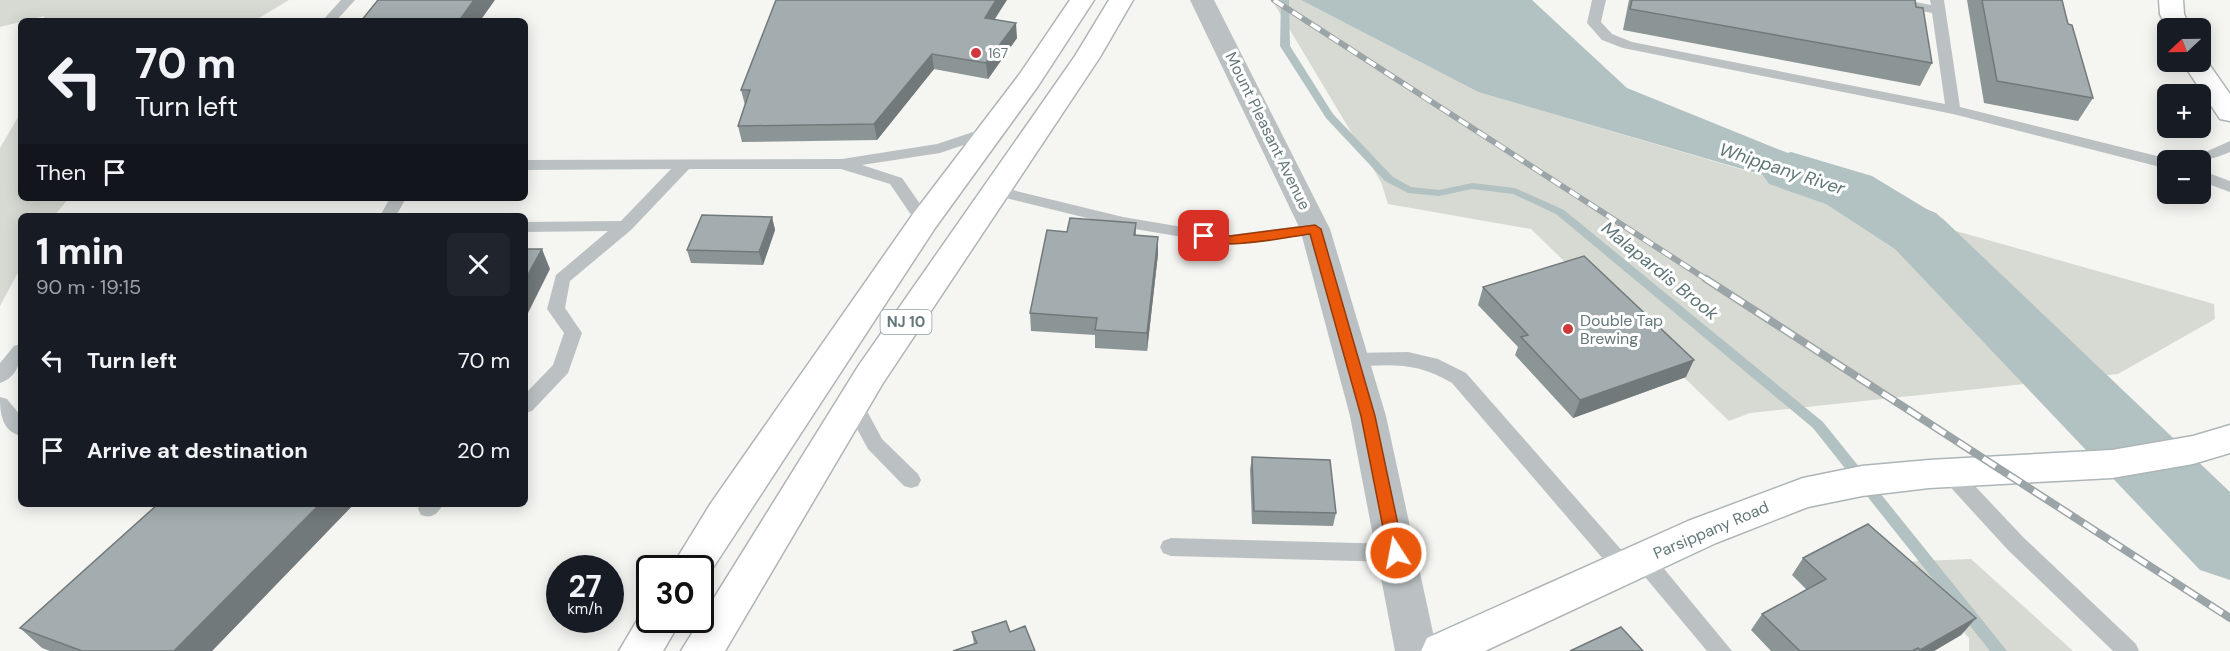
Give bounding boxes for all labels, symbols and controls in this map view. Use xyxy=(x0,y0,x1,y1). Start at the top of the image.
north arrow xyxy=(2157,18,2211,72)
map controls xyxy=(2157,18,2211,204)
text: 70 m xyxy=(135,36,236,91)
icon: left xyxy=(36,42,114,120)
place label: 167 xyxy=(988,44,1008,62)
marker: 167 xyxy=(969,46,983,60)
street label: Mount Pleasant Avenue xyxy=(1221,49,1315,213)
button: + xyxy=(2157,84,2211,138)
text: Turn left xyxy=(135,89,238,124)
water label: Whippany River xyxy=(1716,137,1849,201)
button: − xyxy=(2157,150,2211,204)
icon: arrive xyxy=(98,156,131,189)
text: Then xyxy=(36,158,86,187)
pin xyxy=(1178,210,1229,261)
water label: Malapardis Brook xyxy=(1596,216,1724,326)
icon: arrive xyxy=(1187,219,1220,252)
text: 1 min xyxy=(36,228,124,275)
button: close xyxy=(447,233,510,296)
text: 90 m · 19:15 xyxy=(36,274,141,300)
road number: NJ 10 xyxy=(880,310,932,334)
place label: Double Tap Brewing xyxy=(1580,310,1663,349)
marker: Double Tap Brewing xyxy=(1561,322,1575,336)
icon: left xyxy=(36,344,69,377)
text: Turn left xyxy=(87,346,177,375)
text: 70 m xyxy=(458,346,510,375)
icon: arrive xyxy=(36,434,69,467)
text: Arrive at destination xyxy=(87,436,308,465)
text: 20 m xyxy=(457,436,510,465)
street label: Parsippany Road xyxy=(1650,496,1772,564)
position arrow xyxy=(1364,521,1428,585)
speed limit sign: 30 xyxy=(636,555,714,633)
text: 27 xyxy=(568,567,602,606)
text: km/h xyxy=(567,599,603,619)

